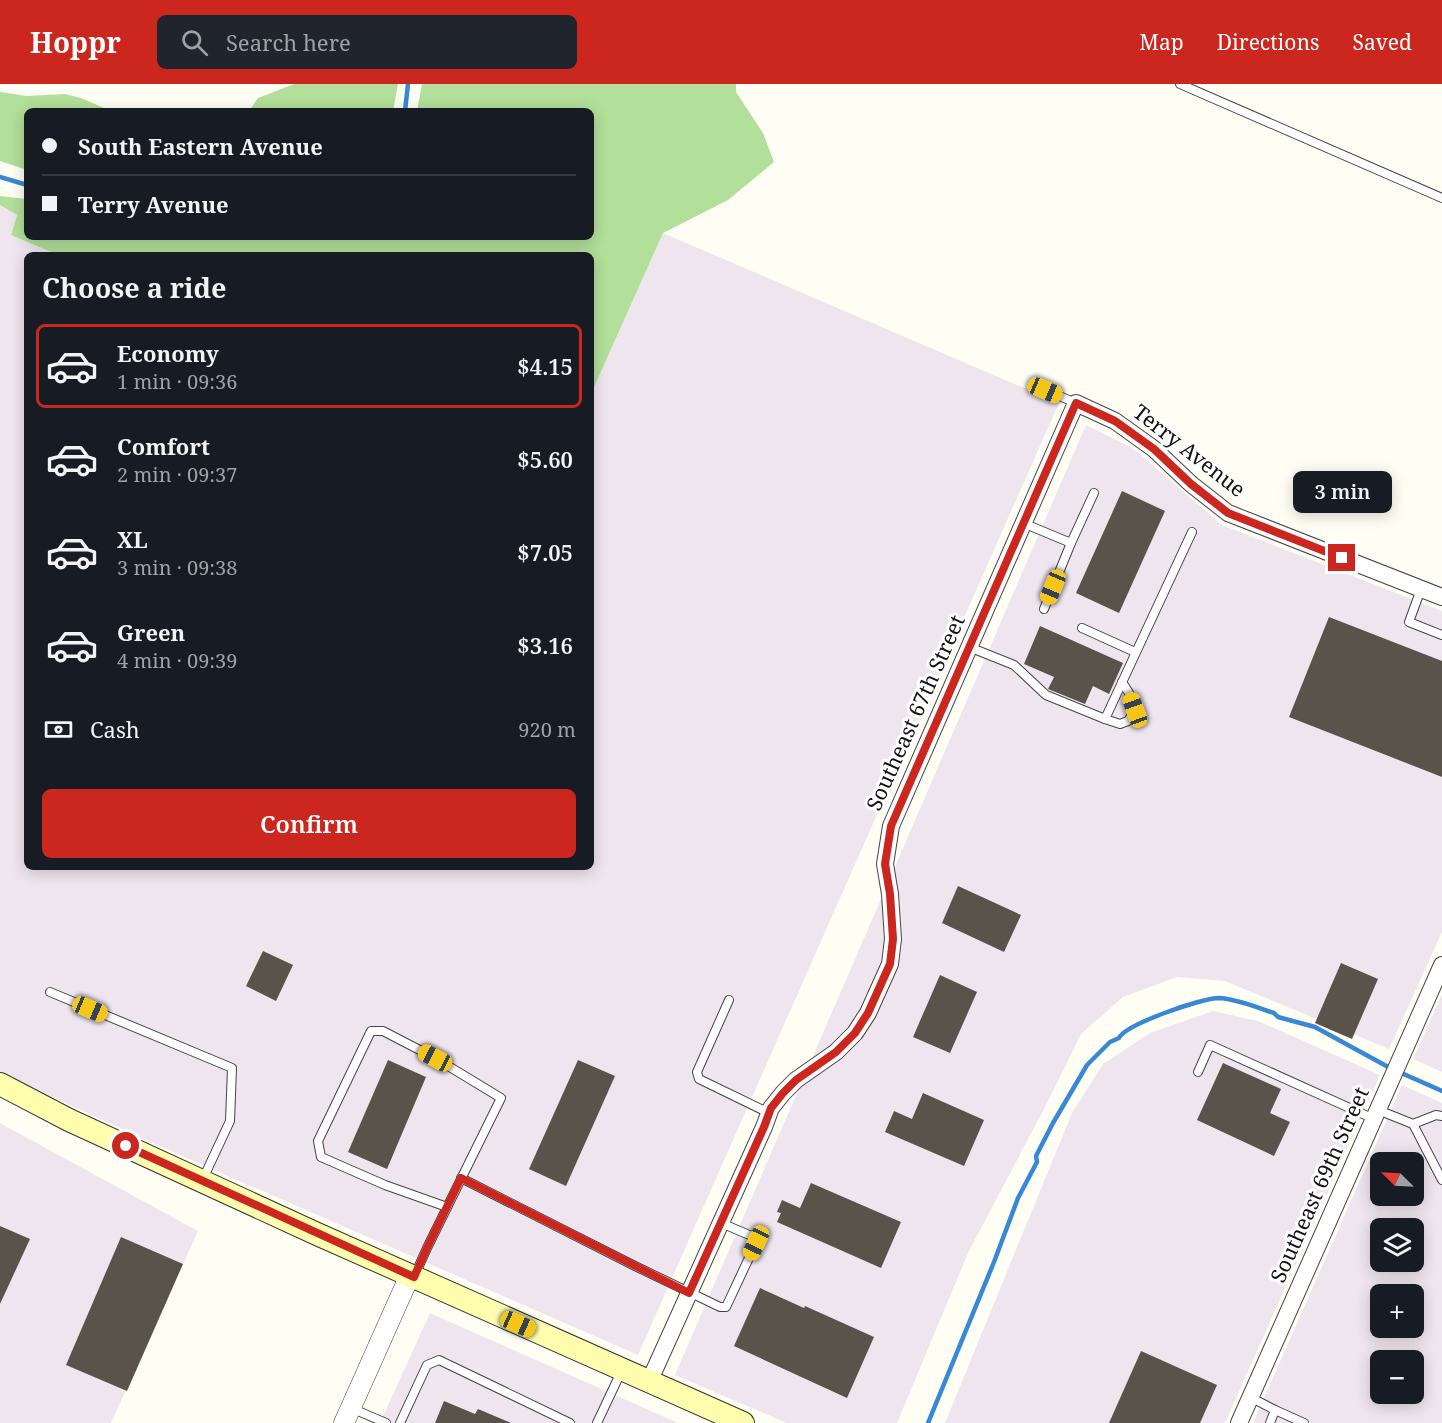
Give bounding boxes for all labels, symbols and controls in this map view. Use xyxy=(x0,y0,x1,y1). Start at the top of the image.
search box xyxy=(157,15,577,69)
text: Hoppr xyxy=(30,23,121,61)
icon: search xyxy=(178,26,211,59)
text: Search here xyxy=(226,27,351,57)
text: Map xyxy=(1139,28,1184,56)
text: Directions xyxy=(1217,28,1319,56)
text: Saved xyxy=(1352,28,1412,56)
text: South Eastern Avenue xyxy=(78,131,323,161)
text: Terry Avenue xyxy=(78,189,229,219)
text: Choose a ride xyxy=(42,269,227,306)
text: Economy xyxy=(117,338,219,368)
icon: car xyxy=(45,339,99,393)
text: $4.15 xyxy=(517,351,573,381)
text: 1 min · 09:36 xyxy=(117,368,237,395)
car xyxy=(1025,375,1065,405)
street label: Terry Avenue xyxy=(1128,398,1252,503)
text: Comfort xyxy=(117,431,210,461)
icon: car xyxy=(45,432,99,486)
text: $5.60 xyxy=(517,444,573,474)
text: 2 min · 09:37 xyxy=(117,461,237,488)
callout: 3 min xyxy=(1292,471,1392,513)
text: 3 min xyxy=(1315,478,1370,505)
text: XL xyxy=(117,524,148,554)
icon: car xyxy=(45,525,99,579)
text: $7.05 xyxy=(517,537,573,567)
route end xyxy=(1328,544,1355,571)
text: 3 min · 09:38 xyxy=(117,554,237,581)
car xyxy=(1038,567,1068,607)
street label: Southeast 67th Street xyxy=(859,610,971,815)
text: Green xyxy=(117,617,185,647)
icon: car xyxy=(45,618,99,672)
text: $3.16 xyxy=(517,630,573,660)
text: 4 min · 09:39 xyxy=(117,647,237,674)
car xyxy=(1120,690,1150,730)
icon: cash xyxy=(42,713,75,746)
text: Cash xyxy=(90,714,140,744)
text: 920 m xyxy=(518,716,576,743)
button: Confirm xyxy=(42,789,576,858)
car xyxy=(70,994,110,1024)
car xyxy=(415,1042,455,1074)
street label: Southeast 69th Street xyxy=(1263,1082,1375,1287)
route start xyxy=(112,1132,139,1159)
north arrow xyxy=(1370,1152,1424,1206)
map controls xyxy=(1370,1152,1424,1404)
button: layers xyxy=(1370,1218,1424,1272)
car xyxy=(740,1223,772,1263)
button: + xyxy=(1370,1284,1424,1338)
car xyxy=(498,1308,538,1340)
button: − xyxy=(1370,1350,1424,1404)

